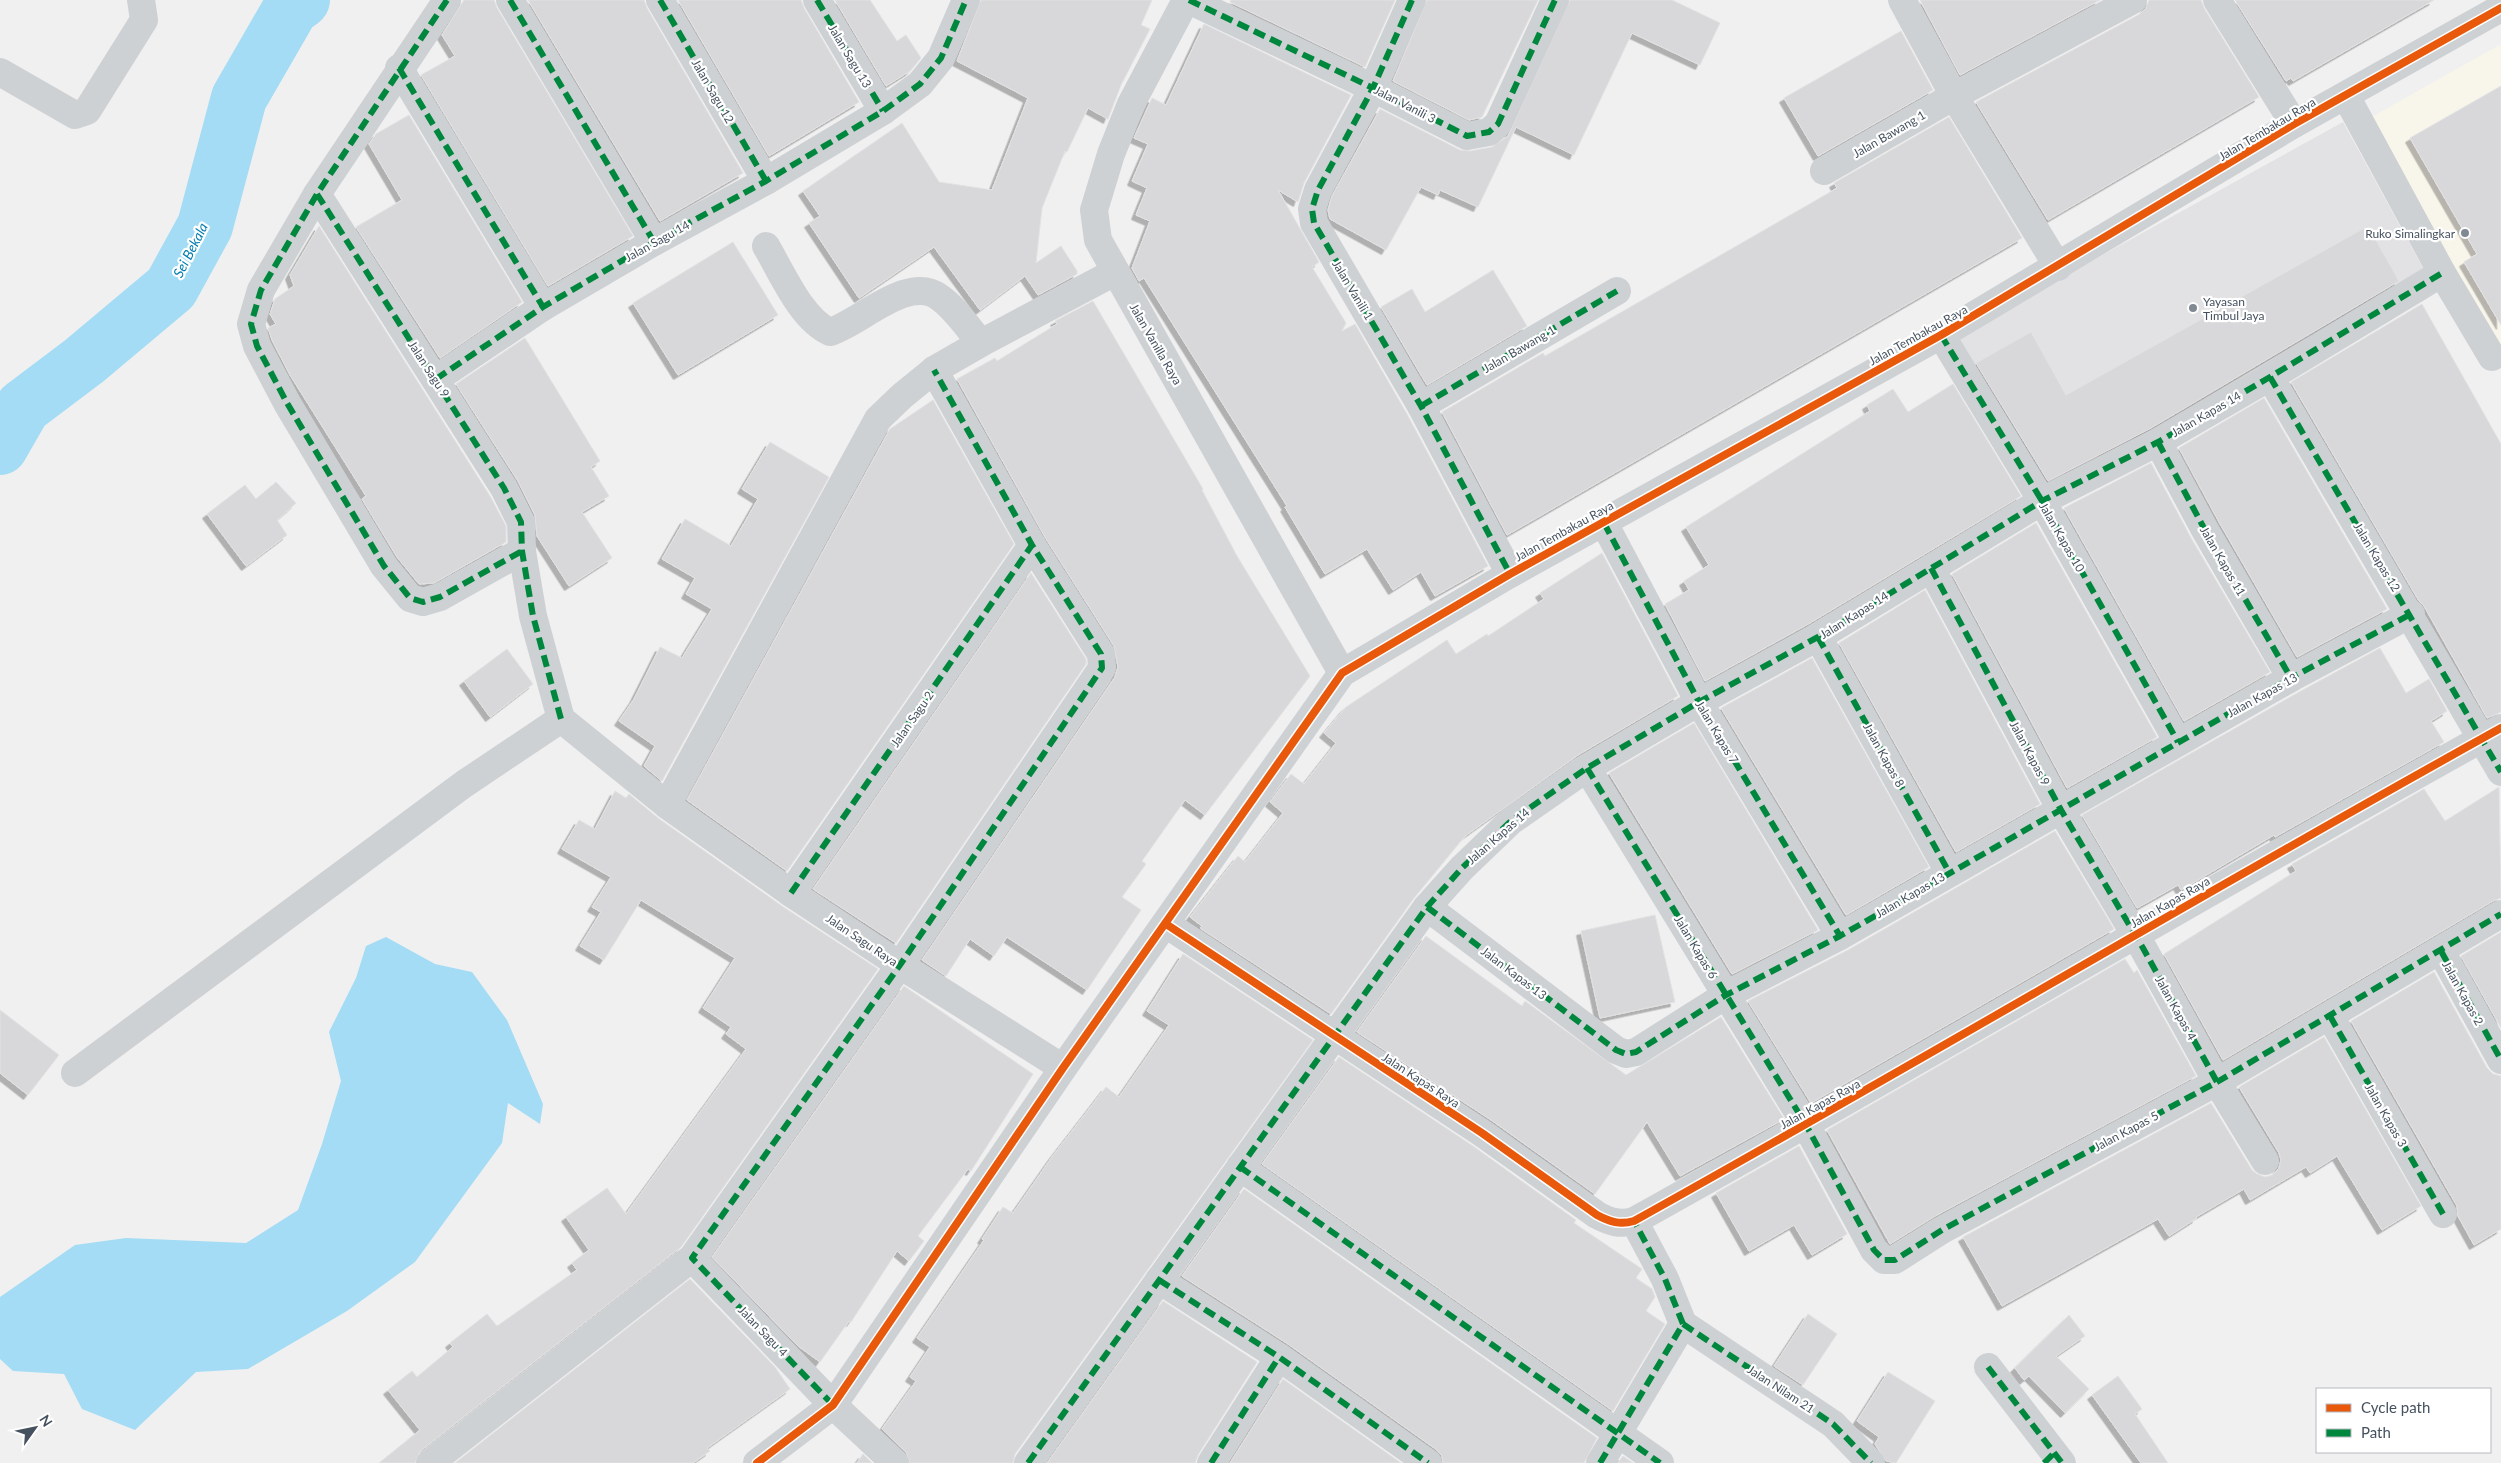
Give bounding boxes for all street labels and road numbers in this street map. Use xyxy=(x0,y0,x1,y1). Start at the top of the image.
street label: Jalan Sagu 13 xyxy=(825,21,875,91)
street label: Jalan Sagu 12 xyxy=(689,56,737,126)
street label: Jalan Vanili 3 xyxy=(1372,82,1438,126)
street label: Jalan Tembakau Raya xyxy=(2216,94,2318,164)
street label: Jalan Bawang 1 xyxy=(1850,107,1928,161)
street label: Jalan Sagu 14 xyxy=(622,217,692,265)
street label: Jalan Vanili 1 xyxy=(1329,257,1377,323)
street label: Jalan Vanilla Raya xyxy=(1127,301,1185,387)
street label: Jalan Tembakau Raya xyxy=(1866,302,1970,368)
street label: Jalan Bawang 1 xyxy=(1480,322,1558,376)
street label: Jalan Sagu 9 xyxy=(405,338,453,400)
street label: Jalan Kapas 14 xyxy=(2168,388,2244,440)
street label: Jalan Tembakau Raya xyxy=(1512,498,1616,564)
street label: Jalan Kapas 10 xyxy=(2036,499,2088,575)
street label: Jalan Kapas 12 xyxy=(2350,520,2404,594)
street label: Jalan Kapas 11 xyxy=(2197,523,2249,599)
street label: Jalan Kapas 14 xyxy=(1817,588,1891,642)
street label: Jalan Kapas 13 xyxy=(2224,669,2300,720)
street label: Jalan Sagu 2 xyxy=(887,688,937,750)
street label: Jalan Kapas 7 xyxy=(1692,698,1742,766)
street label: Jalan Kapas 9 xyxy=(2007,718,2053,788)
street label: Jalan Kapas 8 xyxy=(1860,720,1908,790)
street label: Jalan Kapas 14 xyxy=(1464,805,1532,867)
street label: Jalan Kapas 13 xyxy=(1872,869,1948,921)
street label: Jalan Kapas Raya xyxy=(2128,873,2213,931)
street label: Jalan Sagu Raya xyxy=(823,911,901,969)
street label: Jalan Kapas 6 xyxy=(1671,913,1721,981)
street label: Jalan Kapas 13 xyxy=(1478,944,1550,1003)
street label: Jalan Kapas 2 xyxy=(2439,958,2487,1028)
street label: Jalan Kapas 4 xyxy=(2152,973,2200,1043)
street label: Jalan Kapas Raya xyxy=(1379,1049,1463,1111)
street label: Jalan Kapas Raya xyxy=(1777,1076,1863,1132)
street label: Jalan Kapas 3 xyxy=(2362,1080,2410,1150)
street label: Jalan Kapas 5 xyxy=(2091,1108,2161,1154)
street label: Jalan Sagu 4 xyxy=(735,1303,791,1360)
street label: Jalan Nilam 21 xyxy=(1745,1362,1817,1416)

